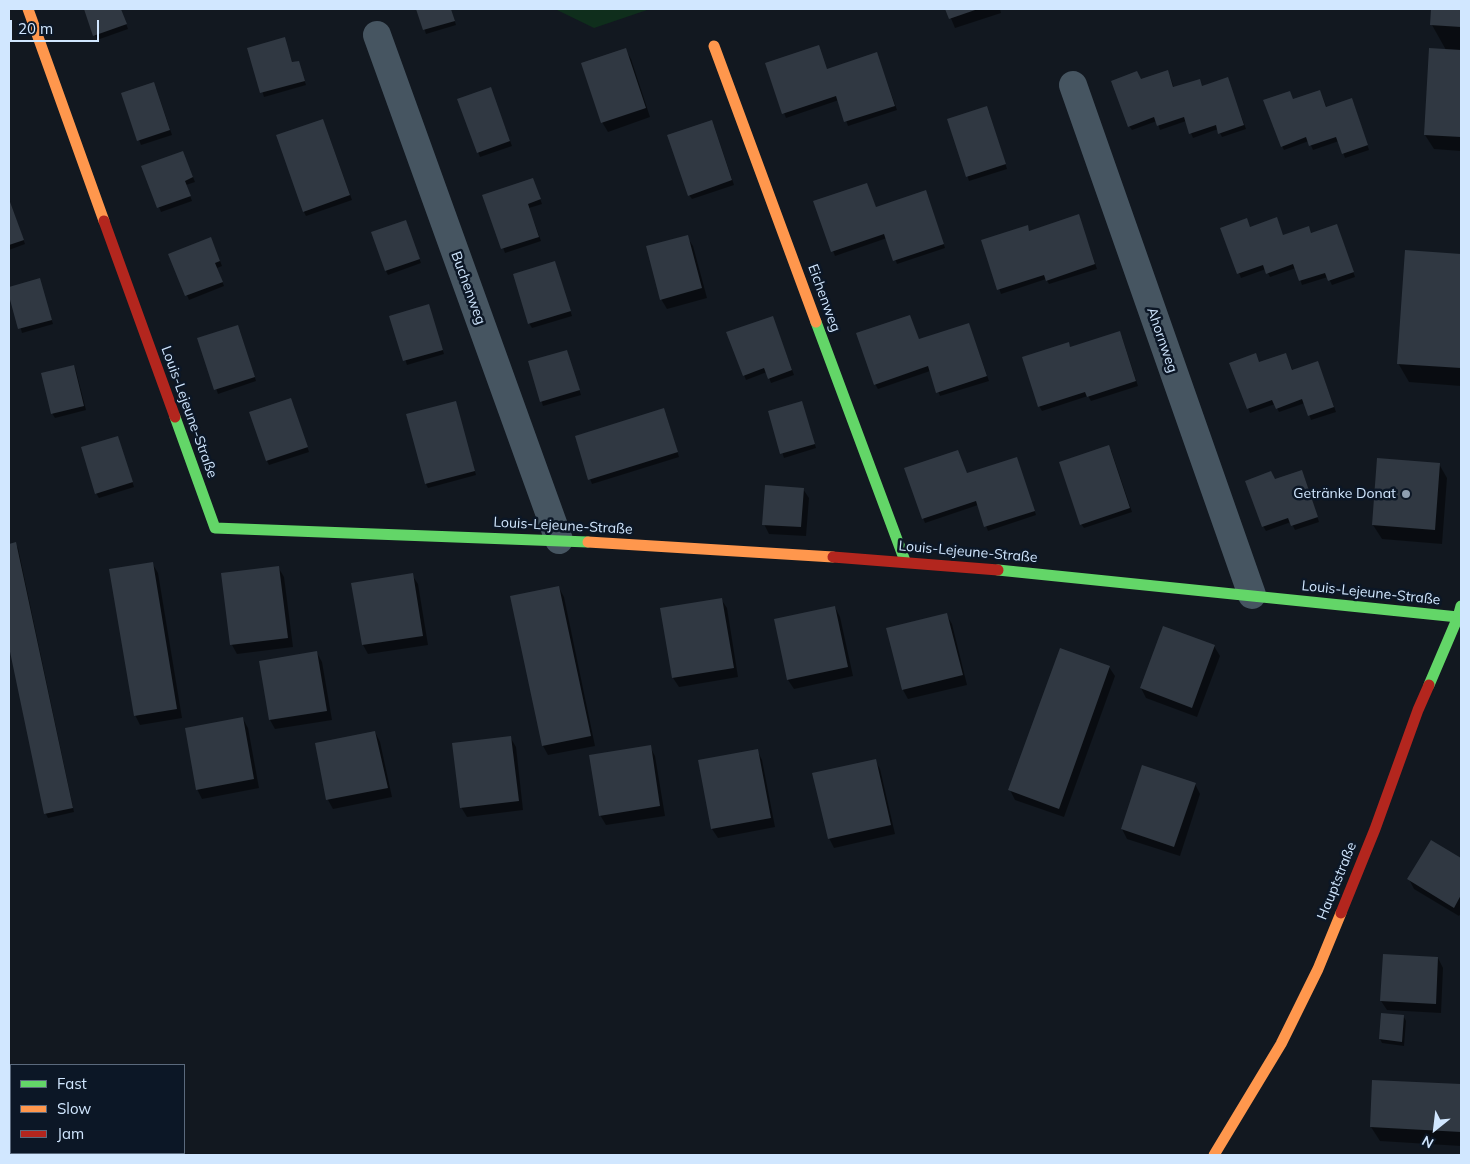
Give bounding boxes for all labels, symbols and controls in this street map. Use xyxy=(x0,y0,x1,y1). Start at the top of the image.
scale bar xyxy=(12,10,101,42)
text: 20 m xyxy=(18,19,53,38)
street label: Buchenweg xyxy=(447,249,489,327)
street label: Eichenweg xyxy=(804,262,844,334)
street label: Ahornweg xyxy=(1143,305,1181,375)
street label: Louis-Lejeune-Straße xyxy=(157,344,221,480)
place label: Getränke Donat xyxy=(1293,486,1396,502)
marker: Getränke Donat xyxy=(1400,488,1412,500)
street label: Louis-Lejeune-Straße xyxy=(493,514,633,538)
street label: Louis-Lejeune-Straße xyxy=(898,538,1038,566)
street label: Louis-Lejeune-Straße xyxy=(1301,577,1441,609)
street label: Hauptstraße xyxy=(1314,840,1360,922)
legend xyxy=(10,1064,185,1154)
text: Fast xyxy=(57,1074,87,1093)
text: Slow xyxy=(57,1099,91,1118)
north arrow xyxy=(1410,1104,1460,1154)
text: Jam xyxy=(57,1124,84,1143)
text: N xyxy=(1419,1132,1437,1153)

